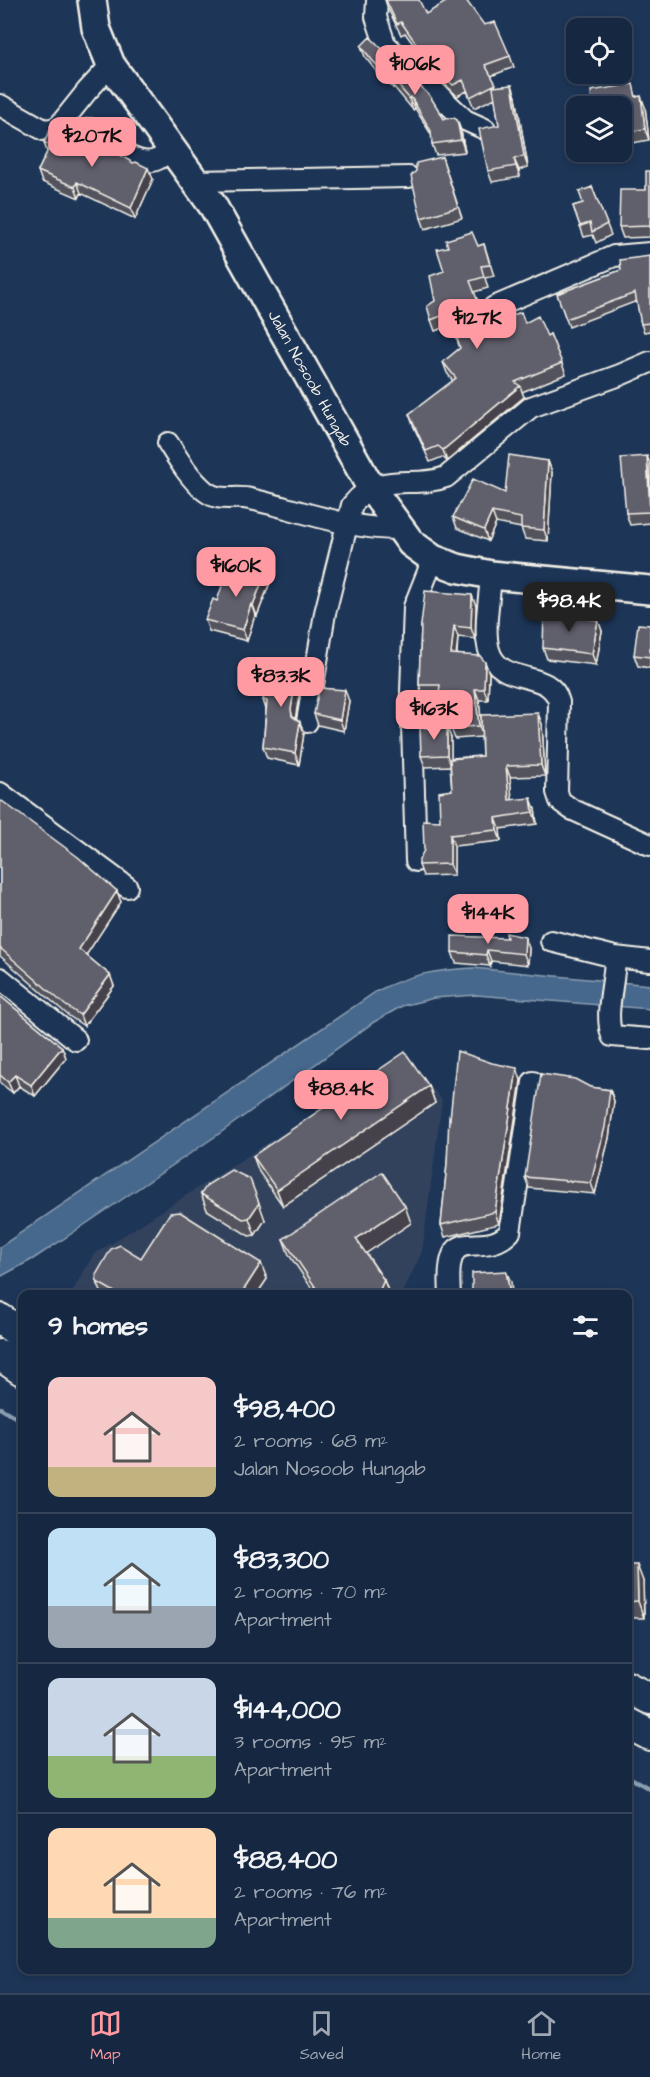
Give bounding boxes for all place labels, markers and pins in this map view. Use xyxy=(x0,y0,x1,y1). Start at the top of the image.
pin: $106K xyxy=(373,45,457,96)
pin: $207K xyxy=(50,117,134,168)
pin: $127K xyxy=(435,299,519,350)
pin: $160K xyxy=(194,547,278,598)
pin: $98.4K xyxy=(520,582,618,633)
pin: $83.3K xyxy=(232,657,330,708)
pin: $163K xyxy=(392,690,476,741)
pin: $144K xyxy=(446,894,530,945)
pin: $88.4K xyxy=(292,1070,390,1121)

